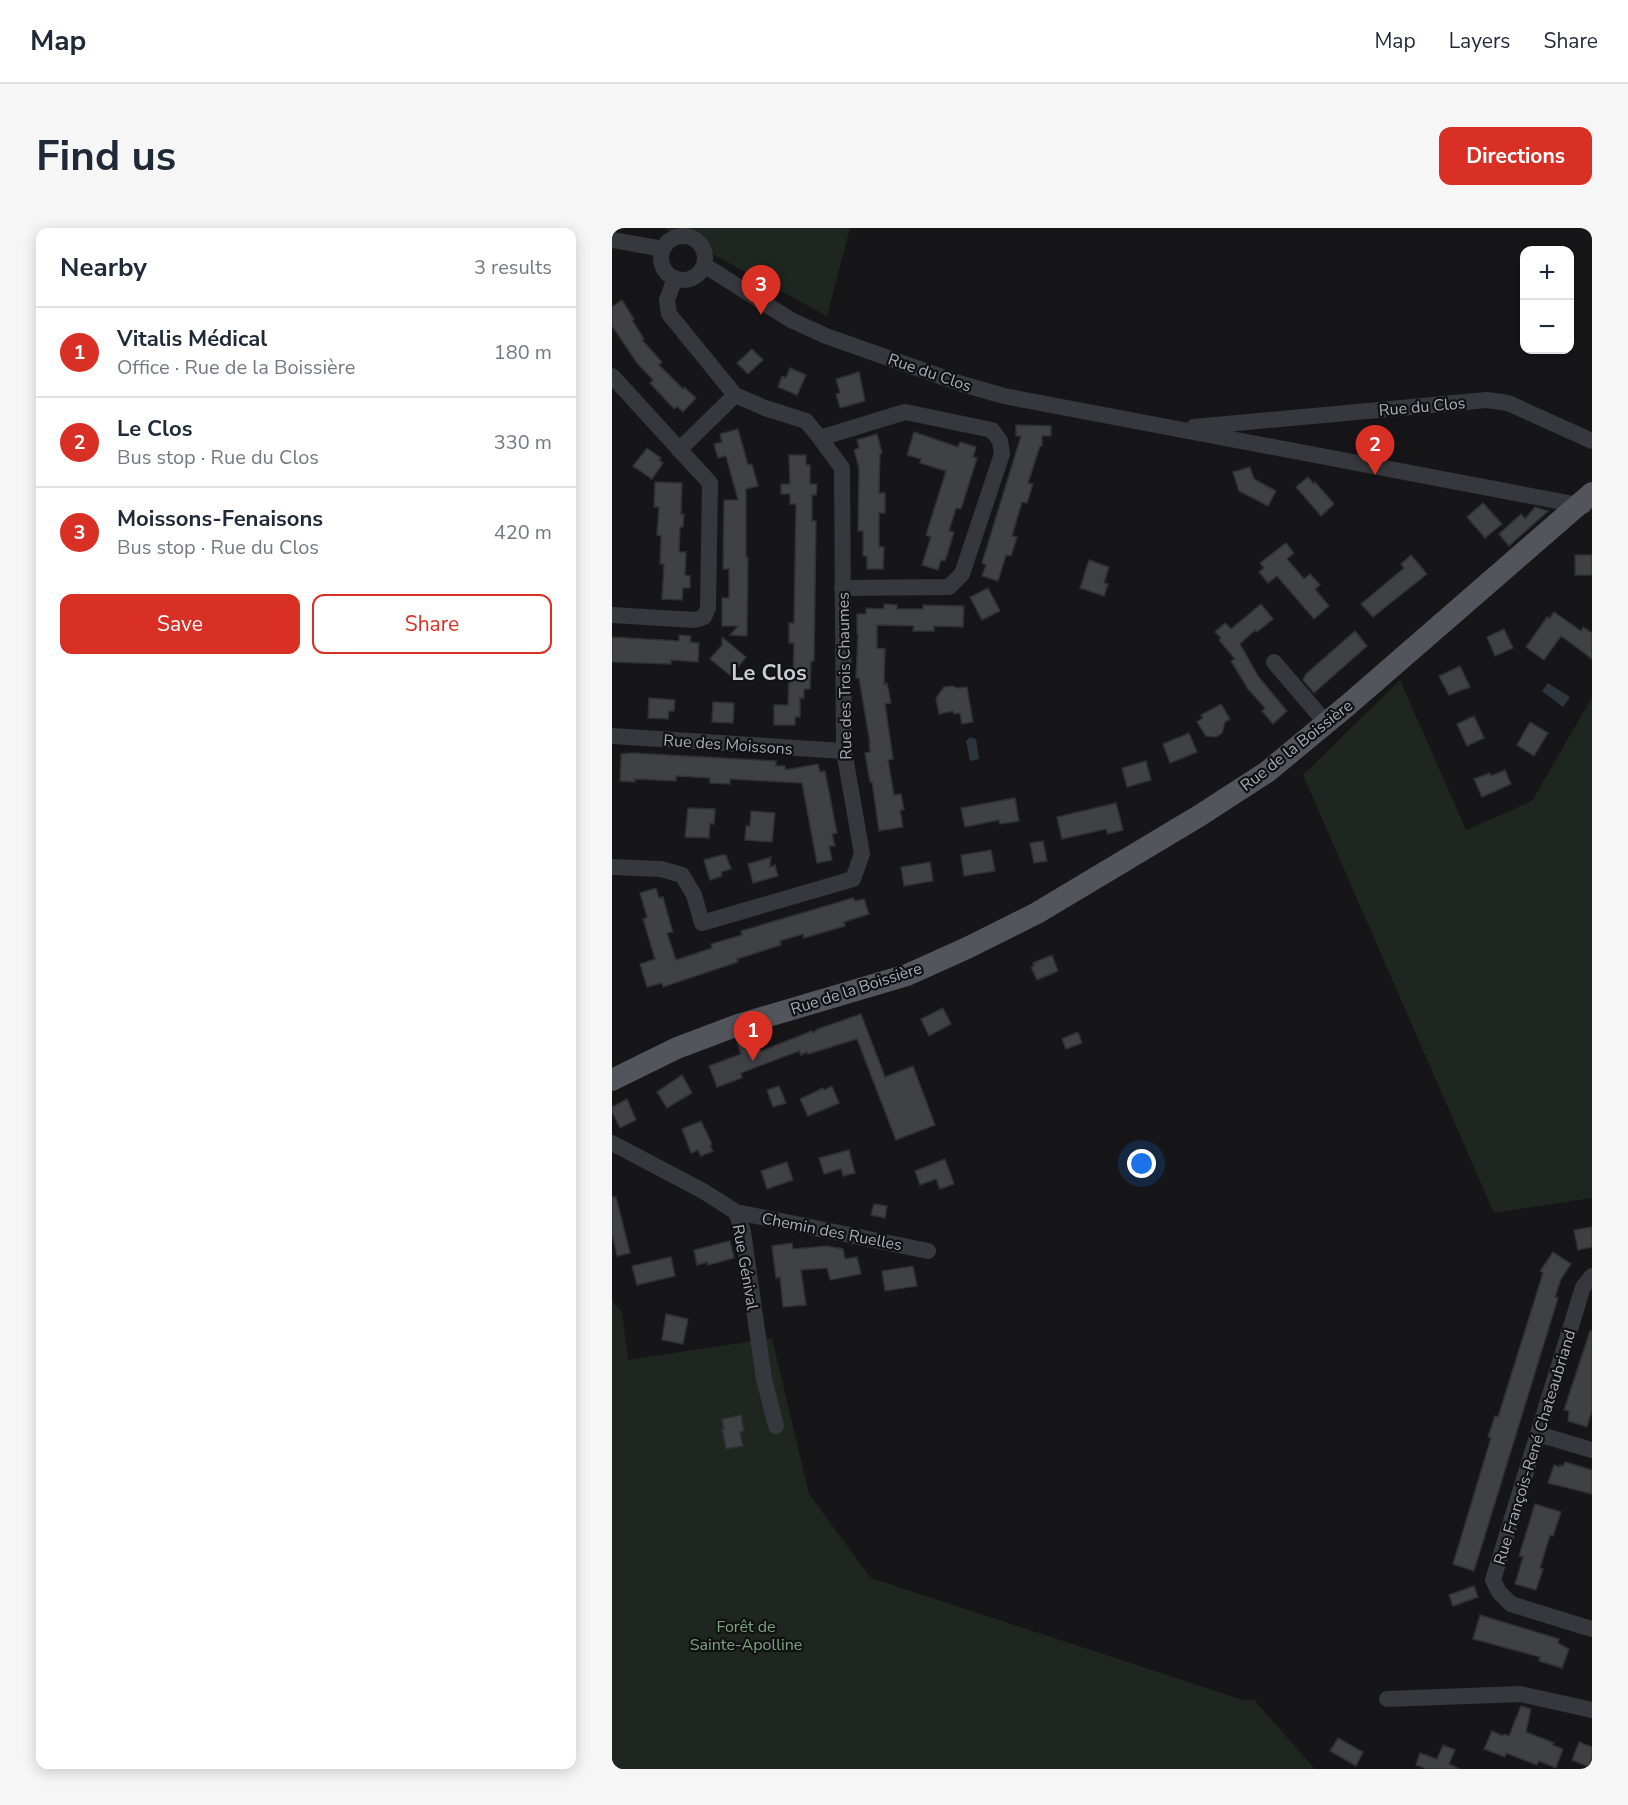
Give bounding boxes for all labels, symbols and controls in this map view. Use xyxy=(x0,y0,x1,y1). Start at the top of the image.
text: Map xyxy=(30,22,86,60)
text: Map xyxy=(1374,27,1416,55)
text: Layers xyxy=(1449,27,1510,55)
text: Share xyxy=(1543,27,1598,55)
button: Directions xyxy=(1439,127,1592,185)
text: Find us xyxy=(36,128,176,185)
map controls xyxy=(1520,246,1574,354)
button: + xyxy=(1520,246,1574,300)
text: Nearby xyxy=(60,250,147,285)
text: 3 results xyxy=(474,254,552,281)
pin: 3 xyxy=(742,266,780,315)
button: − xyxy=(1520,300,1574,354)
text: Vitalis Médical xyxy=(117,324,267,354)
text: 1 xyxy=(74,339,86,366)
text: 180 m xyxy=(494,339,552,366)
street label: Rue du Clos xyxy=(885,348,974,397)
text: Office · Rue de la Boissière xyxy=(117,354,355,381)
street label: Rue du Clos xyxy=(1378,392,1466,422)
text: Le Clos xyxy=(117,414,192,444)
pin: 2 xyxy=(1356,426,1395,475)
text: 2 xyxy=(74,429,86,456)
text: 330 m xyxy=(494,429,552,456)
text: Bus stop · Rue du Clos xyxy=(117,444,319,471)
text: Moissons-Fenaisons xyxy=(117,504,323,534)
text: 3 xyxy=(74,519,86,546)
text: 420 m xyxy=(494,519,552,546)
text: Bus stop · Rue du Clos xyxy=(117,534,319,561)
street label: Rue des Trois Chaumes xyxy=(833,592,857,760)
button: Save xyxy=(60,594,300,654)
button: Share xyxy=(312,594,552,654)
district label: Le Clos xyxy=(731,658,807,688)
street label: Rue de la Boissière xyxy=(1236,695,1357,797)
street label: Rue des Moissons xyxy=(663,730,793,760)
street label: Rue de la Boissière xyxy=(788,957,925,1021)
pin: 1 xyxy=(734,1012,772,1061)
your location xyxy=(1127,1149,1156,1178)
street label: Chemin des Ruelles xyxy=(760,1208,904,1256)
street label: Rue Génival xyxy=(727,1223,763,1312)
street label: Rue François-René Chateaubriand xyxy=(1489,1327,1581,1568)
park label: Forêt de Sainte-Apolline xyxy=(690,1616,802,1656)

